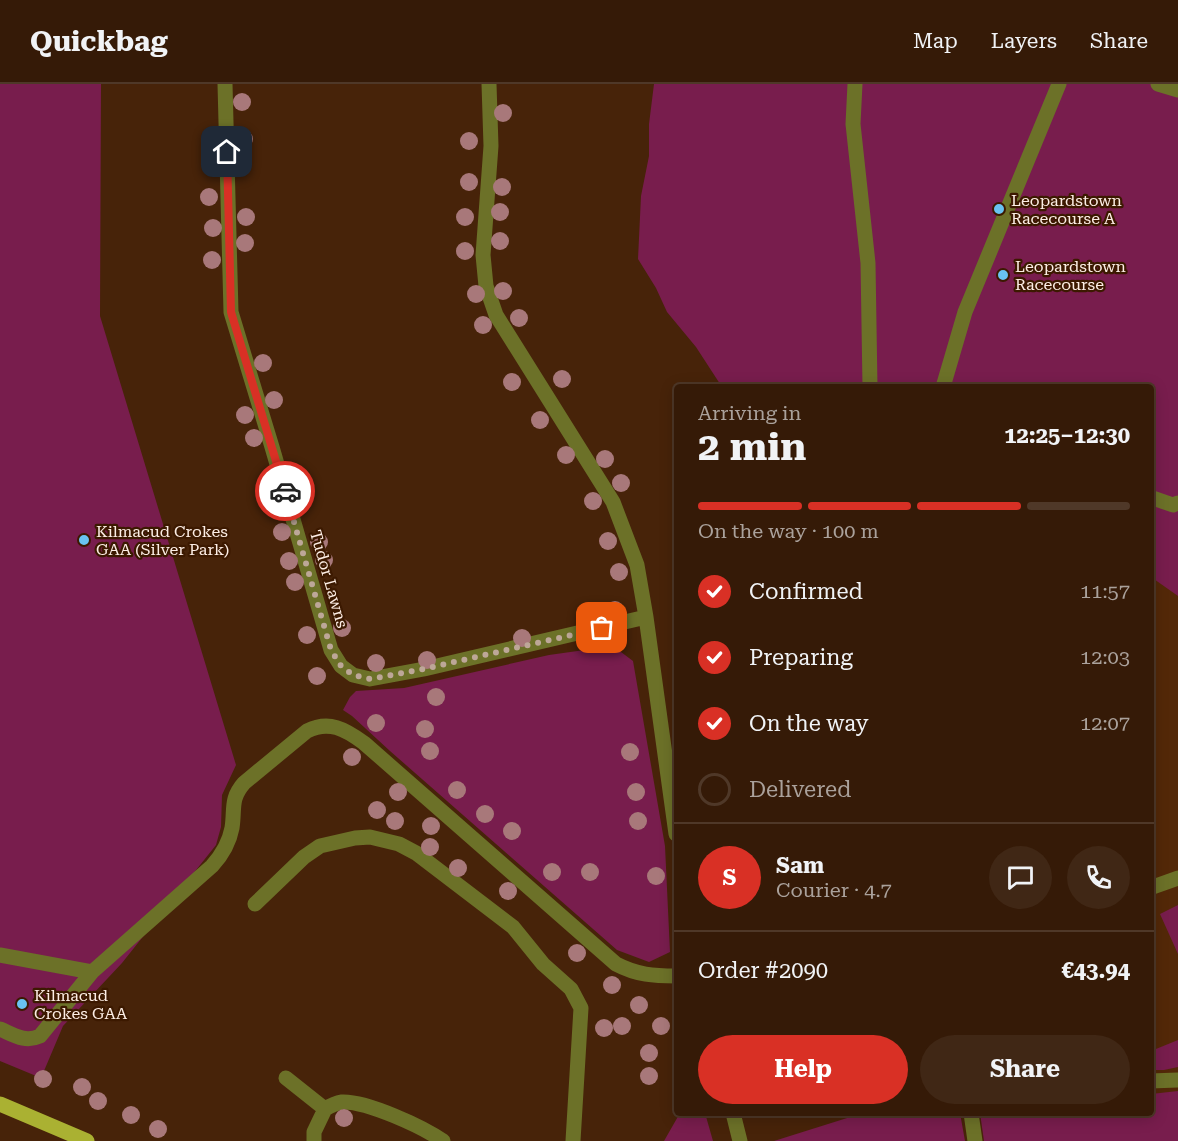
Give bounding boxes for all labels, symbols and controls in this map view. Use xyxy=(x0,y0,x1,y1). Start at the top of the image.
text: Quickbag xyxy=(30,25,168,58)
text: Map xyxy=(913,29,958,53)
text: Layers xyxy=(991,29,1057,53)
text: Share xyxy=(1090,29,1148,53)
pin xyxy=(201,126,252,177)
icon: home xyxy=(210,135,243,168)
place label: Leopardstown Racecourse A xyxy=(1011,191,1122,228)
marker: Leopardstown Racecourse A xyxy=(992,202,1006,216)
place label: Leopardstown Racecourse xyxy=(1015,257,1126,294)
marker: Leopardstown Racecourse xyxy=(996,268,1010,282)
text: Arriving in xyxy=(698,401,801,425)
text: 12:25–12:30 xyxy=(1004,423,1130,448)
text: 2 min xyxy=(698,424,806,470)
courier xyxy=(255,461,315,521)
icon: car xyxy=(269,475,302,508)
text: On the way · 100 m xyxy=(698,519,879,543)
place label: Kilmacud Crokes GAA (Silver Park) xyxy=(96,522,229,559)
street label: Tudor Lawns xyxy=(306,528,352,630)
marker: Kilmacud Crokes GAA (Silver Park) xyxy=(77,533,91,547)
icon: check xyxy=(698,575,731,608)
text: Confirmed xyxy=(749,579,863,604)
text: 11:57 xyxy=(1080,579,1130,603)
pin xyxy=(576,602,627,653)
icon: bag xyxy=(585,611,618,644)
icon: check xyxy=(698,641,731,674)
text: Preparing xyxy=(749,645,853,670)
text: 12:03 xyxy=(1080,645,1130,669)
icon: check xyxy=(698,707,731,740)
text: On the way xyxy=(749,711,869,736)
text: 12:07 xyxy=(1080,711,1130,735)
text: Delivered xyxy=(749,777,851,802)
button: chat xyxy=(989,846,1052,909)
button: phone xyxy=(1067,846,1130,909)
text: Sam xyxy=(776,853,824,878)
text: S xyxy=(723,865,736,890)
text: Courier · 4.7 xyxy=(776,878,892,902)
text: Order #2090 xyxy=(698,958,828,983)
text: €43.94 xyxy=(1061,958,1130,983)
place label: Kilmacud Crokes GAA xyxy=(34,986,128,1023)
marker: Kilmacud Crokes GAA xyxy=(15,997,29,1011)
button: Help xyxy=(698,1035,908,1104)
button: Share xyxy=(920,1035,1130,1104)

